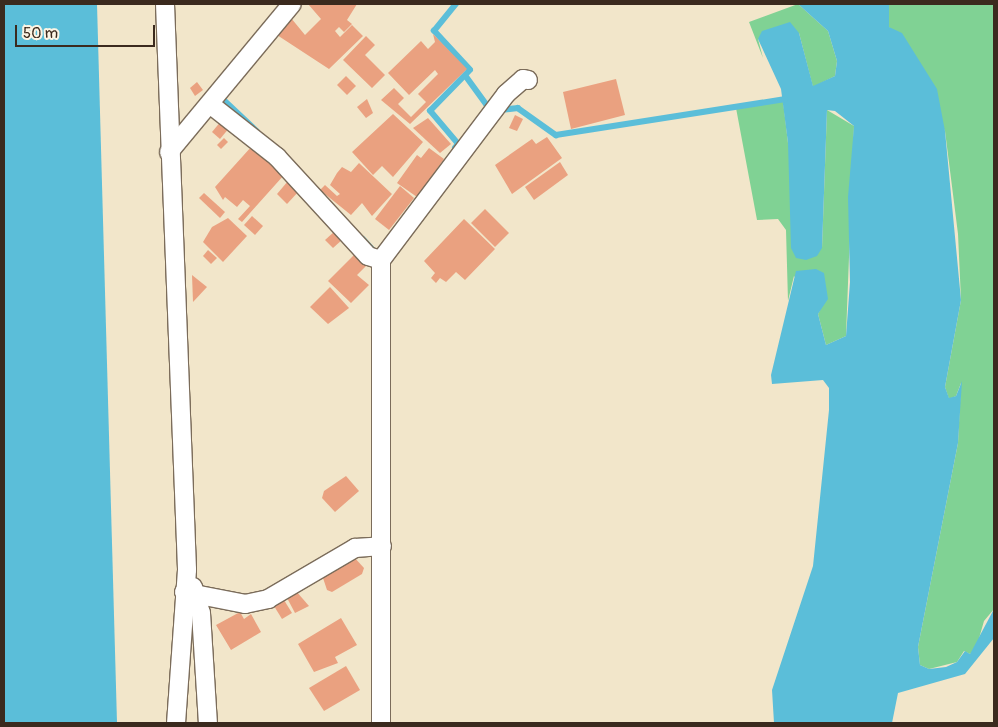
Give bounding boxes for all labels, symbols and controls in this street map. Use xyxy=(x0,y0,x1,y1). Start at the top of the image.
scale bar xyxy=(18,15,158,47)
text: 50 m xyxy=(23,24,58,43)

